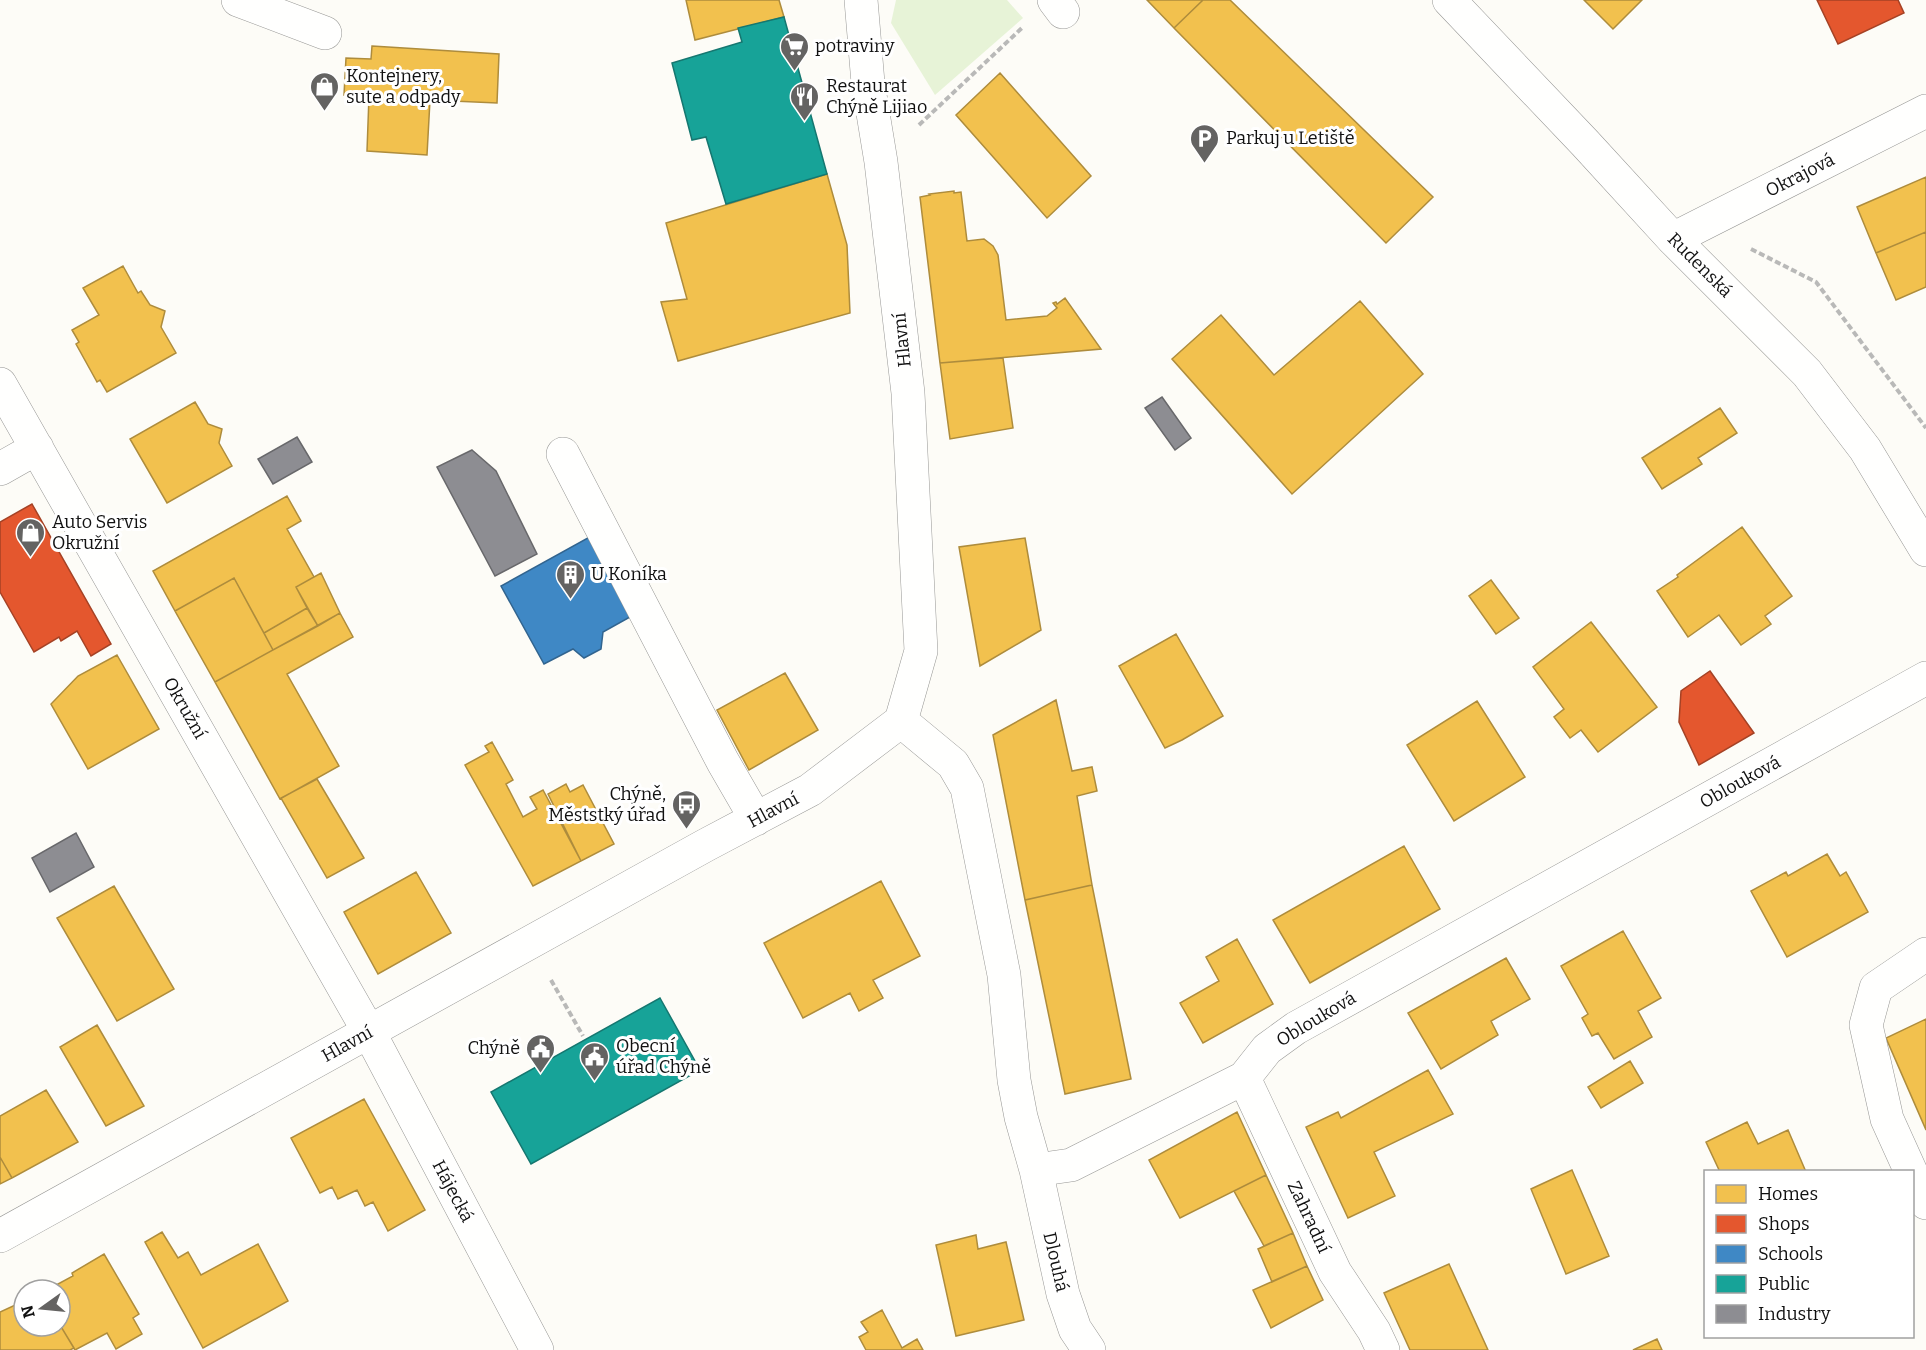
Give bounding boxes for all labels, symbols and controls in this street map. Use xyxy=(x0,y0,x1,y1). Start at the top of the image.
supermarket icon: potraviny xyxy=(778,30,810,72)
place label: potraviny xyxy=(815,35,895,57)
place label: Kontejnery, sute a odpady xyxy=(346,65,461,108)
shop icon: Kontejnery, sute a odpady xyxy=(309,70,341,112)
place label: Restaurat Chýně Lijiao xyxy=(826,75,927,118)
restaurant icon: Restaurat Chýně Lijiao xyxy=(789,80,821,122)
parking icon: Parkuj u Letiště xyxy=(1189,122,1221,164)
place label: Parkuj u Letiště xyxy=(1226,127,1355,149)
street label: Okrajová xyxy=(1762,148,1838,202)
street label: Rudenská xyxy=(1663,228,1737,302)
street label: Hlavní xyxy=(888,311,916,368)
place label: Auto Servis Okružní xyxy=(52,511,147,554)
shop icon: Auto Servis Okružní xyxy=(15,516,47,558)
building icon: U Koníka xyxy=(554,558,586,600)
place label: U Koníka xyxy=(591,563,667,585)
street label: Okružní xyxy=(159,673,212,743)
street label: Oblouková xyxy=(1696,751,1784,813)
place label: Chýně, Měststký úřad xyxy=(548,783,666,826)
street label: Hlavní xyxy=(744,787,803,833)
bus stop icon: Chýně, Měststký úřad xyxy=(671,788,703,830)
street label: Oblouková xyxy=(1272,987,1360,1051)
street label: Hlavní xyxy=(318,1021,377,1067)
public building icon: Chýně xyxy=(525,1032,557,1074)
place label: Obecní úřad Chýně xyxy=(616,1035,711,1078)
place label: Chýně xyxy=(468,1037,520,1059)
public building icon: Obecní úřad Chýně xyxy=(579,1040,611,1082)
street label: Hájecká xyxy=(428,1156,479,1226)
legend xyxy=(1704,1170,1914,1338)
street label: Zahradní xyxy=(1283,1178,1335,1257)
text: Homes xyxy=(1758,1183,1818,1205)
text: Shops xyxy=(1758,1213,1810,1235)
street label: Dlouhá xyxy=(1038,1230,1074,1294)
text: Schools xyxy=(1758,1243,1823,1265)
text: Public xyxy=(1758,1273,1810,1295)
north arrow xyxy=(12,1278,72,1338)
text: N xyxy=(17,1303,39,1320)
text: Industry xyxy=(1758,1303,1831,1325)

